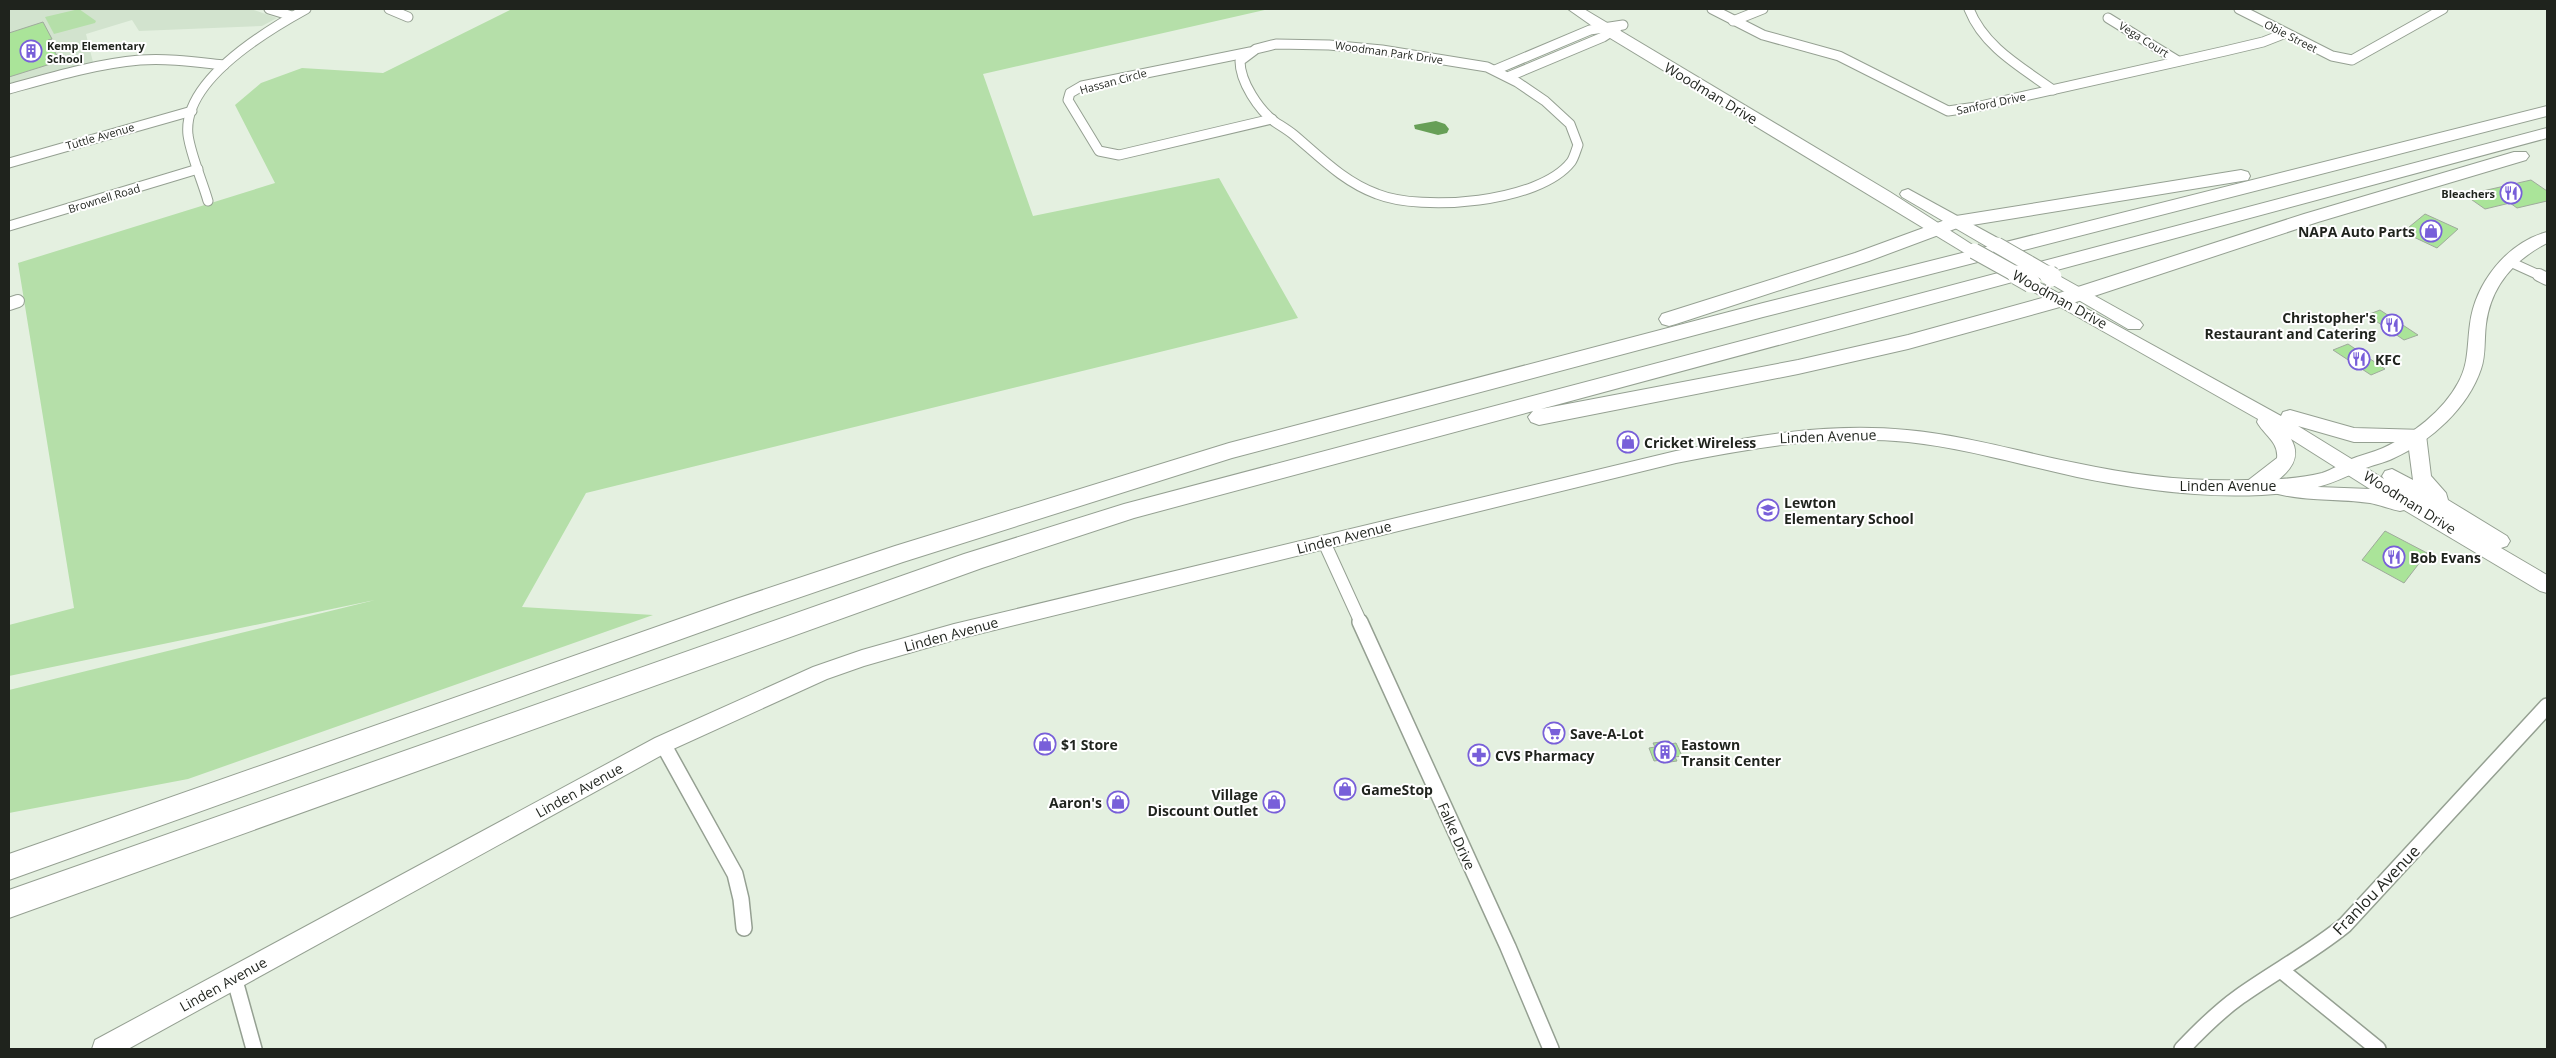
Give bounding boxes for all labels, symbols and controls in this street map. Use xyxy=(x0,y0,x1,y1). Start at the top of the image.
street label: Obie Street xyxy=(2262,16,2320,56)
street label: Vega Court xyxy=(2116,18,2172,60)
street label: Woodman Park Drive xyxy=(1334,37,1444,67)
place label: Kemp Elementary School xyxy=(47,38,145,66)
building icon: Kemp Elementary School xyxy=(19,39,43,63)
street label: Woodman Drive xyxy=(1661,58,1761,128)
street label: Hassan Circle xyxy=(1078,65,1148,97)
street label: Sanford Drive xyxy=(1955,88,2027,118)
street label: Tuttle Avenue xyxy=(64,119,136,153)
street label: Brownell Road xyxy=(66,180,142,216)
restaurant icon: Bleachers xyxy=(2499,181,2523,205)
place label: Bleachers xyxy=(2441,186,2496,201)
shop icon: NAPA Auto Parts xyxy=(2419,219,2443,243)
place label: NAPA Auto Parts xyxy=(2298,222,2415,241)
street label: Woodman Drive xyxy=(2009,265,2111,333)
place label: Christopher's Restaurant and Catering xyxy=(2204,308,2376,343)
restaurant icon: Christopher's Restaurant and Catering xyxy=(2380,313,2404,337)
restaurant icon: KFC xyxy=(2347,347,2371,371)
place label: KFC xyxy=(2375,350,2401,369)
street label: Linden Avenue xyxy=(1779,425,1877,447)
shop icon: Cricket Wireless xyxy=(1616,430,1640,454)
place label: Cricket Wireless xyxy=(1644,433,1756,452)
street label: Woodman Drive xyxy=(2360,466,2460,538)
street label: Linden Avenue xyxy=(2180,476,2277,495)
place label: Lewton Elementary School xyxy=(1784,493,1914,528)
school or university icon: Lewton Elementary School xyxy=(1756,498,1780,522)
street label: Linden Avenue xyxy=(1295,516,1393,558)
restaurant icon: Bob Evans xyxy=(2382,545,2406,569)
place label: Bob Evans xyxy=(2410,548,2481,567)
street label: Linden Avenue xyxy=(902,612,1000,656)
supermarket icon: Save-A-Lot xyxy=(1542,721,1566,745)
place label: Save-A-Lot xyxy=(1570,724,1644,743)
shop icon: $1 Store xyxy=(1033,732,1057,756)
place label: $1 Store xyxy=(1061,735,1118,754)
place label: Eastown Transit Center xyxy=(1681,735,1782,770)
building icon: Eastown Transit Center xyxy=(1653,740,1677,764)
pharmacy icon: CVS Pharmacy xyxy=(1467,743,1491,767)
place label: CVS Pharmacy xyxy=(1495,746,1595,765)
street label: Linden Avenue xyxy=(532,758,626,822)
shop icon: GameStop xyxy=(1333,777,1357,801)
place label: GameStop xyxy=(1361,780,1433,799)
place label: Village Discount Outlet xyxy=(1147,785,1258,820)
shop icon: Aaron's xyxy=(1106,790,1130,814)
shop icon: Village Discount Outlet xyxy=(1262,790,1286,814)
place label: Aaron's xyxy=(1049,793,1102,812)
street label: Falke Drive xyxy=(1434,799,1480,873)
street label: Franlou Avenue xyxy=(2328,840,2425,940)
street label: Linden Avenue xyxy=(176,952,270,1016)

